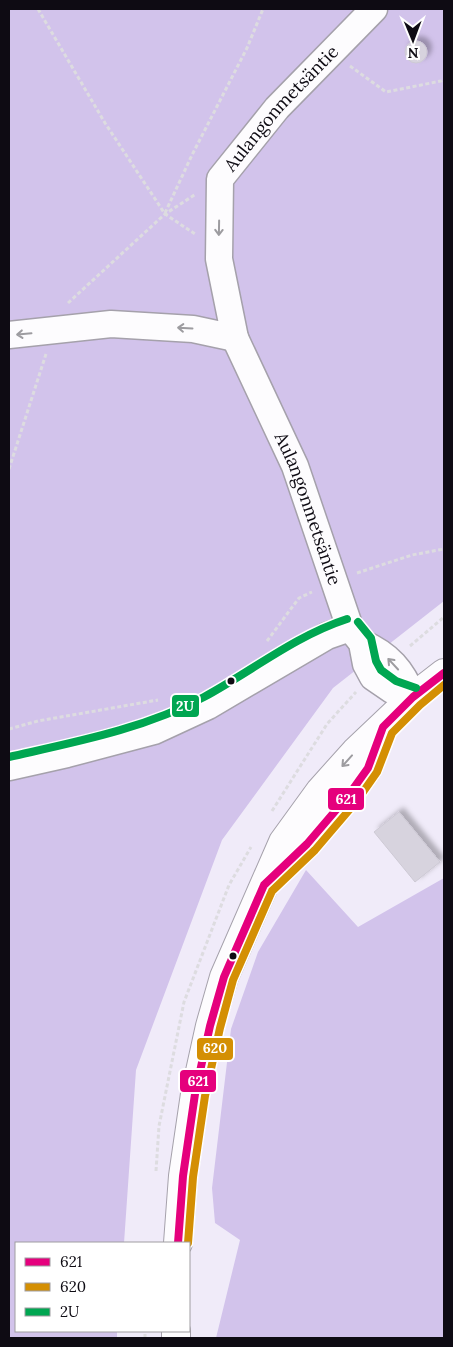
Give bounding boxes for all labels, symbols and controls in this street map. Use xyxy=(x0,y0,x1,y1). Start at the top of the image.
north arrow xyxy=(388,15,438,65)
street label: Aulangonmetsäntie xyxy=(218,40,343,177)
text: N xyxy=(407,44,419,62)
one-way arrow xyxy=(214,219,224,235)
one-way arrow xyxy=(178,324,194,333)
one-way arrow xyxy=(16,329,32,339)
street label: Aulangonmetsäntie xyxy=(269,427,347,588)
one-way arrow xyxy=(388,658,399,671)
unlabelled marker xyxy=(226,676,236,686)
line badge: 2U xyxy=(171,694,200,718)
text: 2U xyxy=(176,697,194,715)
one-way arrow xyxy=(341,754,353,767)
line badge: 621 xyxy=(327,787,365,811)
text: 621 xyxy=(335,790,357,808)
unlabelled marker xyxy=(228,951,238,961)
line badge: 620 xyxy=(196,1037,234,1061)
text: 620 xyxy=(203,1039,227,1057)
line badge: 621 xyxy=(179,1069,217,1093)
text: 621 xyxy=(187,1072,209,1090)
legend xyxy=(15,1242,190,1332)
text: 621 xyxy=(60,1252,82,1271)
text: 620 xyxy=(60,1277,86,1296)
text: 2U xyxy=(60,1302,79,1321)

